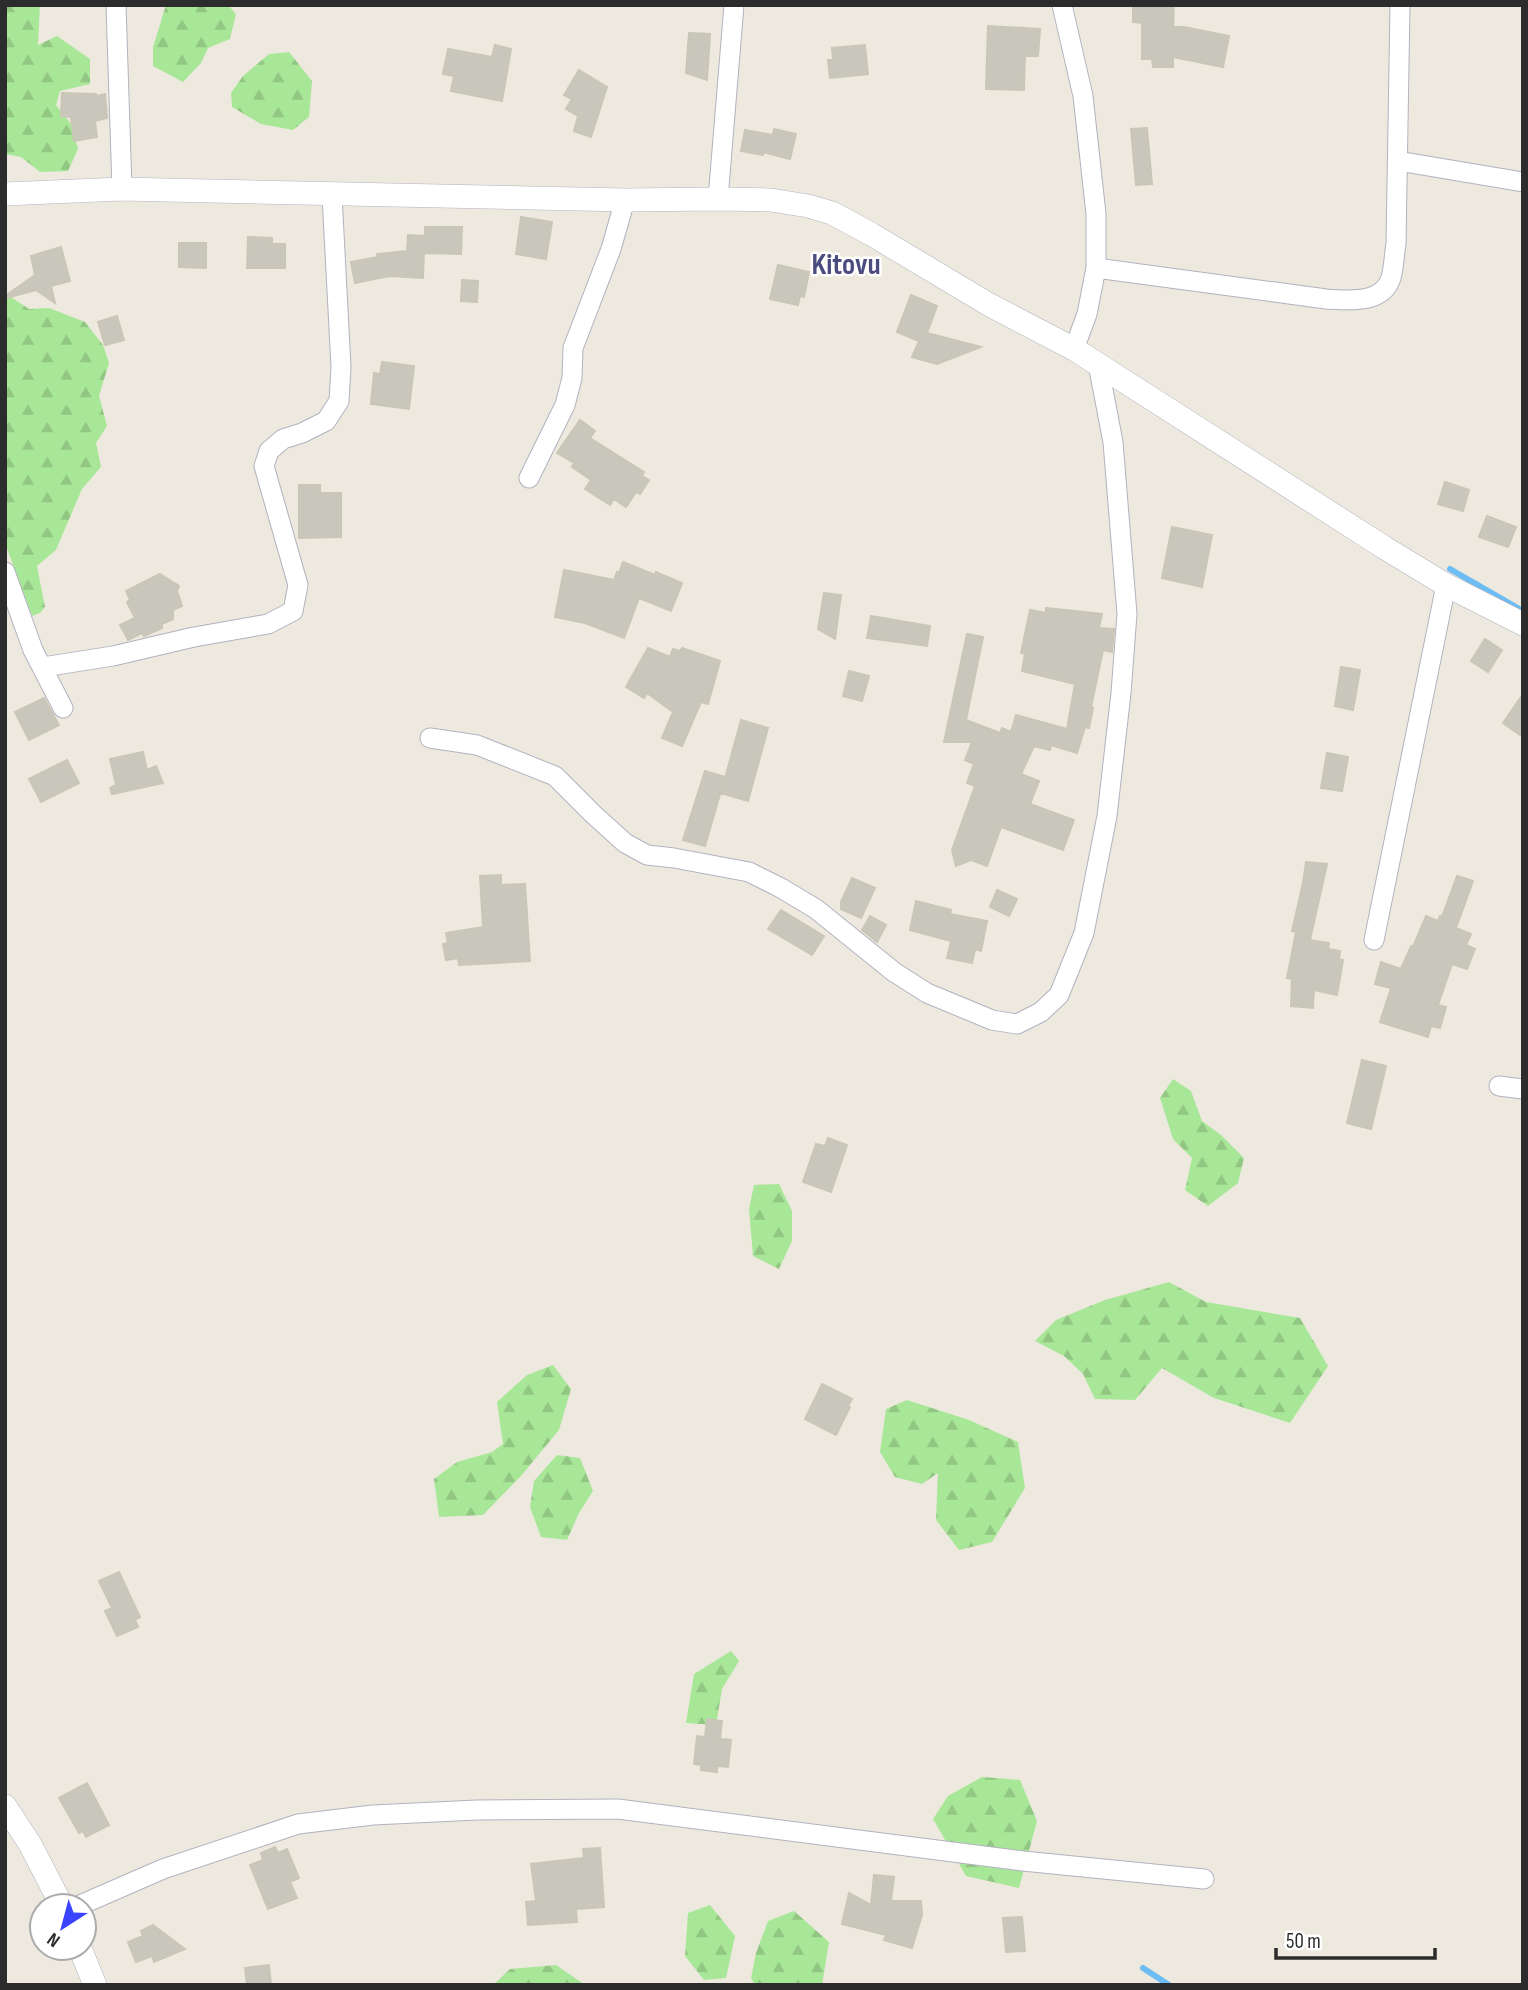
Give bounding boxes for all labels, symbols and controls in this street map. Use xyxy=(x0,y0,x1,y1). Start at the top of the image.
district label: Kitovu xyxy=(811,247,881,283)
north arrow xyxy=(28,1892,98,1962)
scale bar xyxy=(1276,1916,1435,1960)
text: N xyxy=(43,1927,65,1952)
text: 50 m xyxy=(1286,1929,1321,1954)

